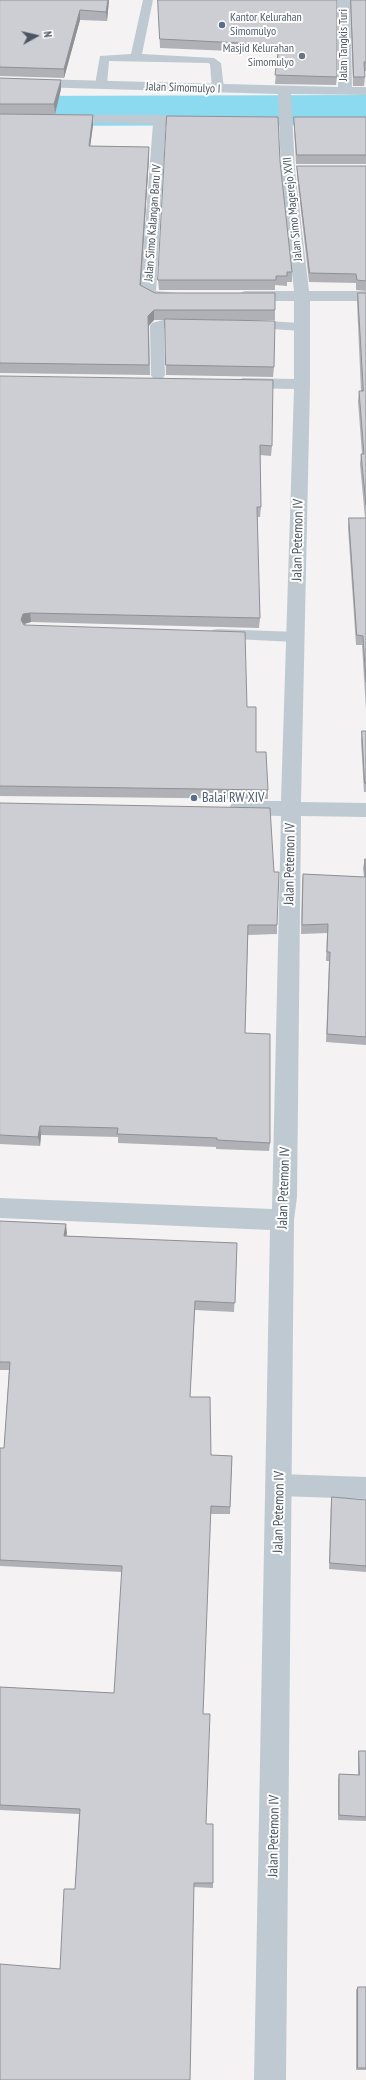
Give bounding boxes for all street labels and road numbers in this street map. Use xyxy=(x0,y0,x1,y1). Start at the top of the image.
street label: Jalan Tangkis Turi xyxy=(337,9,351,81)
street label: Jalan Simomulyo I xyxy=(145,80,221,96)
street label: Jalan Simo Magerejo XVII xyxy=(280,156,306,262)
street label: Jalan Simo Kalangan Baru IV xyxy=(142,164,164,282)
street label: Jalan Petemon IV xyxy=(289,499,307,581)
street label: Jalan Petemon IV xyxy=(281,823,299,905)
street label: Jalan Petemon IV xyxy=(274,1147,294,1229)
street label: Jalan Petemon IV xyxy=(270,1471,288,1553)
street label: Jalan Petemon IV xyxy=(265,1795,283,1877)

